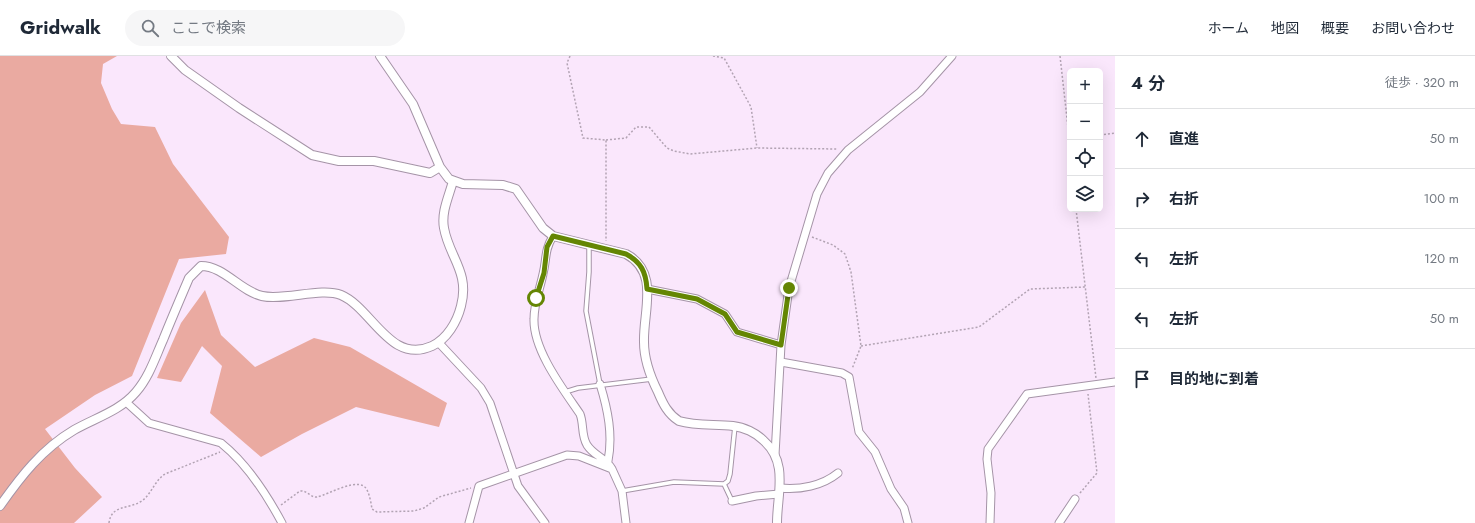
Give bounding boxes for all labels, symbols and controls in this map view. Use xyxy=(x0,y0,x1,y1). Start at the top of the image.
search box xyxy=(125,10,405,46)
text: Gridwalk xyxy=(20,14,101,41)
icon: search xyxy=(139,17,161,39)
text: ここで検索 xyxy=(171,17,246,39)
text: ホーム xyxy=(1207,18,1249,38)
text: 地図 xyxy=(1271,18,1299,38)
text: 概要 xyxy=(1321,18,1349,38)
text: お問い合わせ xyxy=(1371,18,1455,38)
map controls xyxy=(1067,68,1103,212)
button: + xyxy=(1067,68,1103,104)
text: 4 分 xyxy=(1131,71,1165,95)
text: 徒歩 · 320 m xyxy=(1385,73,1459,92)
button: − xyxy=(1067,104,1103,140)
icon: ahead xyxy=(1131,128,1153,150)
text: 直進 xyxy=(1169,128,1199,150)
text: 50 m xyxy=(1430,129,1459,148)
button: locate xyxy=(1067,140,1103,176)
button: layers xyxy=(1067,176,1103,212)
icon: right xyxy=(1131,188,1153,210)
text: 右折 xyxy=(1169,188,1199,210)
text: 100 m xyxy=(1424,189,1459,208)
icon: left xyxy=(1131,248,1153,270)
text: 左折 xyxy=(1169,248,1199,270)
text: 120 m xyxy=(1424,249,1459,268)
route end xyxy=(780,279,798,297)
route start xyxy=(527,289,545,307)
icon: left xyxy=(1131,308,1153,330)
text: 左折 xyxy=(1169,308,1199,330)
text: 50 m xyxy=(1430,309,1459,328)
icon: arrive xyxy=(1131,368,1153,390)
text: 目的地に到着 xyxy=(1169,368,1259,390)

